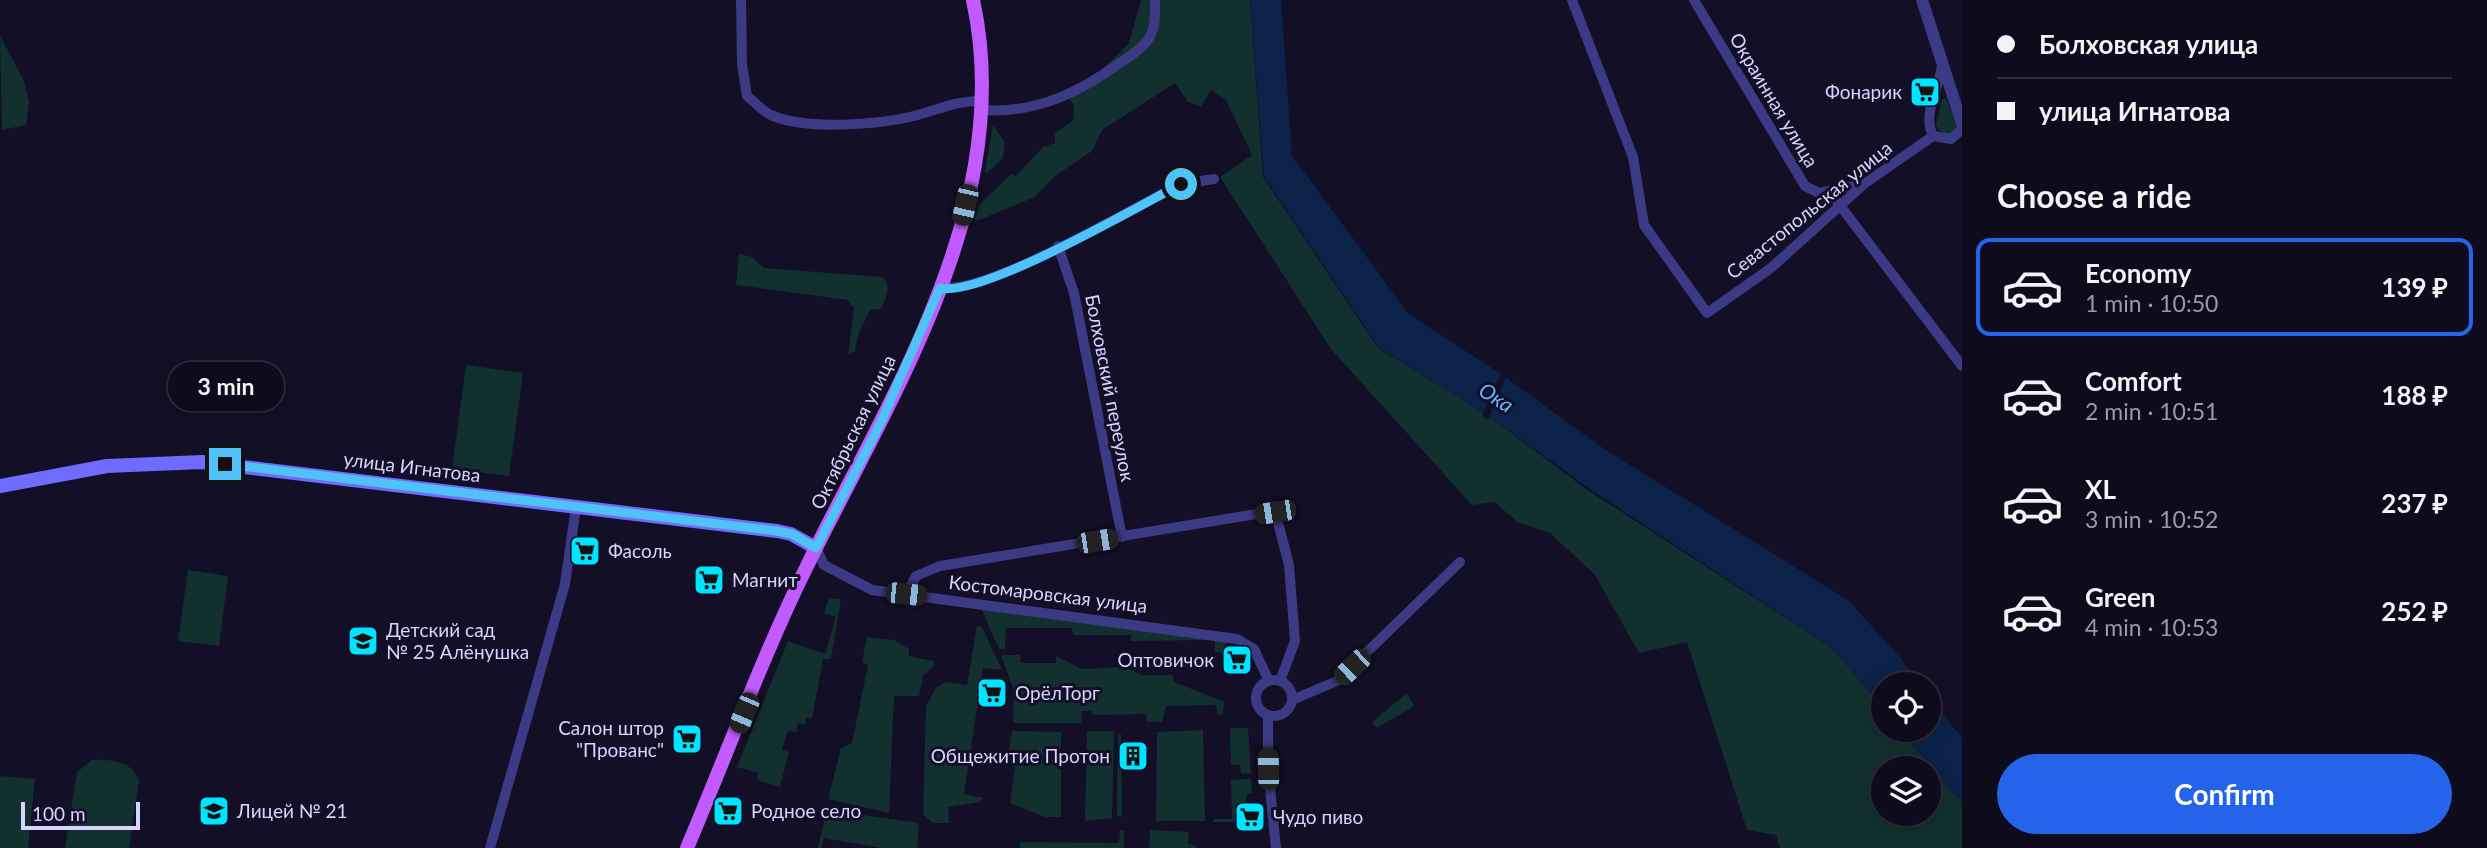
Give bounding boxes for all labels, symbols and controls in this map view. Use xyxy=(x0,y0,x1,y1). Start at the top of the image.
street label: Окраинная улица xyxy=(1725,28,1824,171)
text: Болховская улица xyxy=(2039,28,2258,60)
supermarket icon: Фонарик xyxy=(1908,75,1942,109)
place label: Фонарик xyxy=(1825,80,1902,103)
text: улица Игнатова xyxy=(2039,95,2230,127)
street label: Севастопольская улица xyxy=(1721,136,1896,283)
route start xyxy=(1165,168,1197,200)
text: Choose a ride xyxy=(1997,176,2191,215)
car xyxy=(951,182,980,228)
icon: car xyxy=(2001,256,2064,319)
text: Economy xyxy=(2085,257,2191,289)
text: 139 ₽ xyxy=(2381,271,2448,303)
text: 1 min · 10:50 xyxy=(2085,289,2218,317)
street label: Болховский переулок xyxy=(1081,292,1140,484)
street label: Октябрьская улица xyxy=(805,351,900,513)
callout: 3 min xyxy=(167,363,283,412)
icon: car xyxy=(2001,364,2064,427)
text: Comfort xyxy=(2085,365,2182,397)
text: 3 min xyxy=(197,372,255,400)
water label: Ока xyxy=(1475,376,1519,417)
text: 188 ₽ xyxy=(2381,379,2448,411)
text: 2 min · 10:51 xyxy=(2085,397,2218,425)
street label: улица Игнатова xyxy=(342,447,482,486)
route end xyxy=(209,448,241,480)
icon: car xyxy=(2001,472,2064,535)
text: XL xyxy=(2085,473,2116,505)
text: 237 ₽ xyxy=(2381,487,2448,519)
car xyxy=(1253,498,1298,526)
text: 3 min · 10:52 xyxy=(2085,505,2218,533)
car xyxy=(1075,527,1120,555)
supermarket icon: Фасоль xyxy=(568,534,602,568)
place label: Фасоль xyxy=(608,539,672,562)
supermarket icon: Магнит xyxy=(692,563,726,597)
place label: Магнит xyxy=(732,568,798,591)
street label: Костомаровская улица xyxy=(947,570,1149,617)
icon: car xyxy=(2001,580,2064,643)
car xyxy=(885,581,928,607)
text: Green xyxy=(2085,581,2155,613)
text: 252 ₽ xyxy=(2381,595,2448,627)
text: 4 min · 10:53 xyxy=(2085,613,2218,641)
place label: Детский сад № 25 Алёнушка xyxy=(386,618,529,663)
school or university icon: Детский сад № 25 Алёнушка xyxy=(346,624,380,658)
supermarket icon: Оптовичок xyxy=(1220,643,1254,677)
car xyxy=(1330,645,1375,689)
place label: Оптовичок xyxy=(1118,648,1214,671)
map controls xyxy=(1871,672,1941,826)
button: locate xyxy=(1871,672,1941,742)
supermarket icon: ОрёлТорг xyxy=(975,676,1009,710)
place label: ОрёлТорг xyxy=(1015,681,1100,704)
car xyxy=(727,690,762,736)
place label: Салон штор "Прованс" xyxy=(558,716,664,761)
supermarket icon: Салон штор "Прованс" xyxy=(670,722,704,756)
building icon: Общежитие Протон xyxy=(1116,739,1150,773)
place label: Общежитие Протон xyxy=(931,744,1110,767)
car xyxy=(1258,748,1279,790)
button: Confirm xyxy=(1997,754,2452,834)
button: layers xyxy=(1871,756,1941,826)
school or university icon: Лицей № 21 xyxy=(197,794,231,828)
supermarket icon: Родное село xyxy=(711,794,745,828)
scale bar xyxy=(21,799,140,831)
place label: Лицей № 21 xyxy=(236,799,348,822)
place label: Родное село xyxy=(751,799,861,822)
supermarket icon: Чудо пиво xyxy=(1233,800,1267,834)
text: 100 m xyxy=(32,802,86,825)
place label: Чудо пиво xyxy=(1273,805,1363,828)

